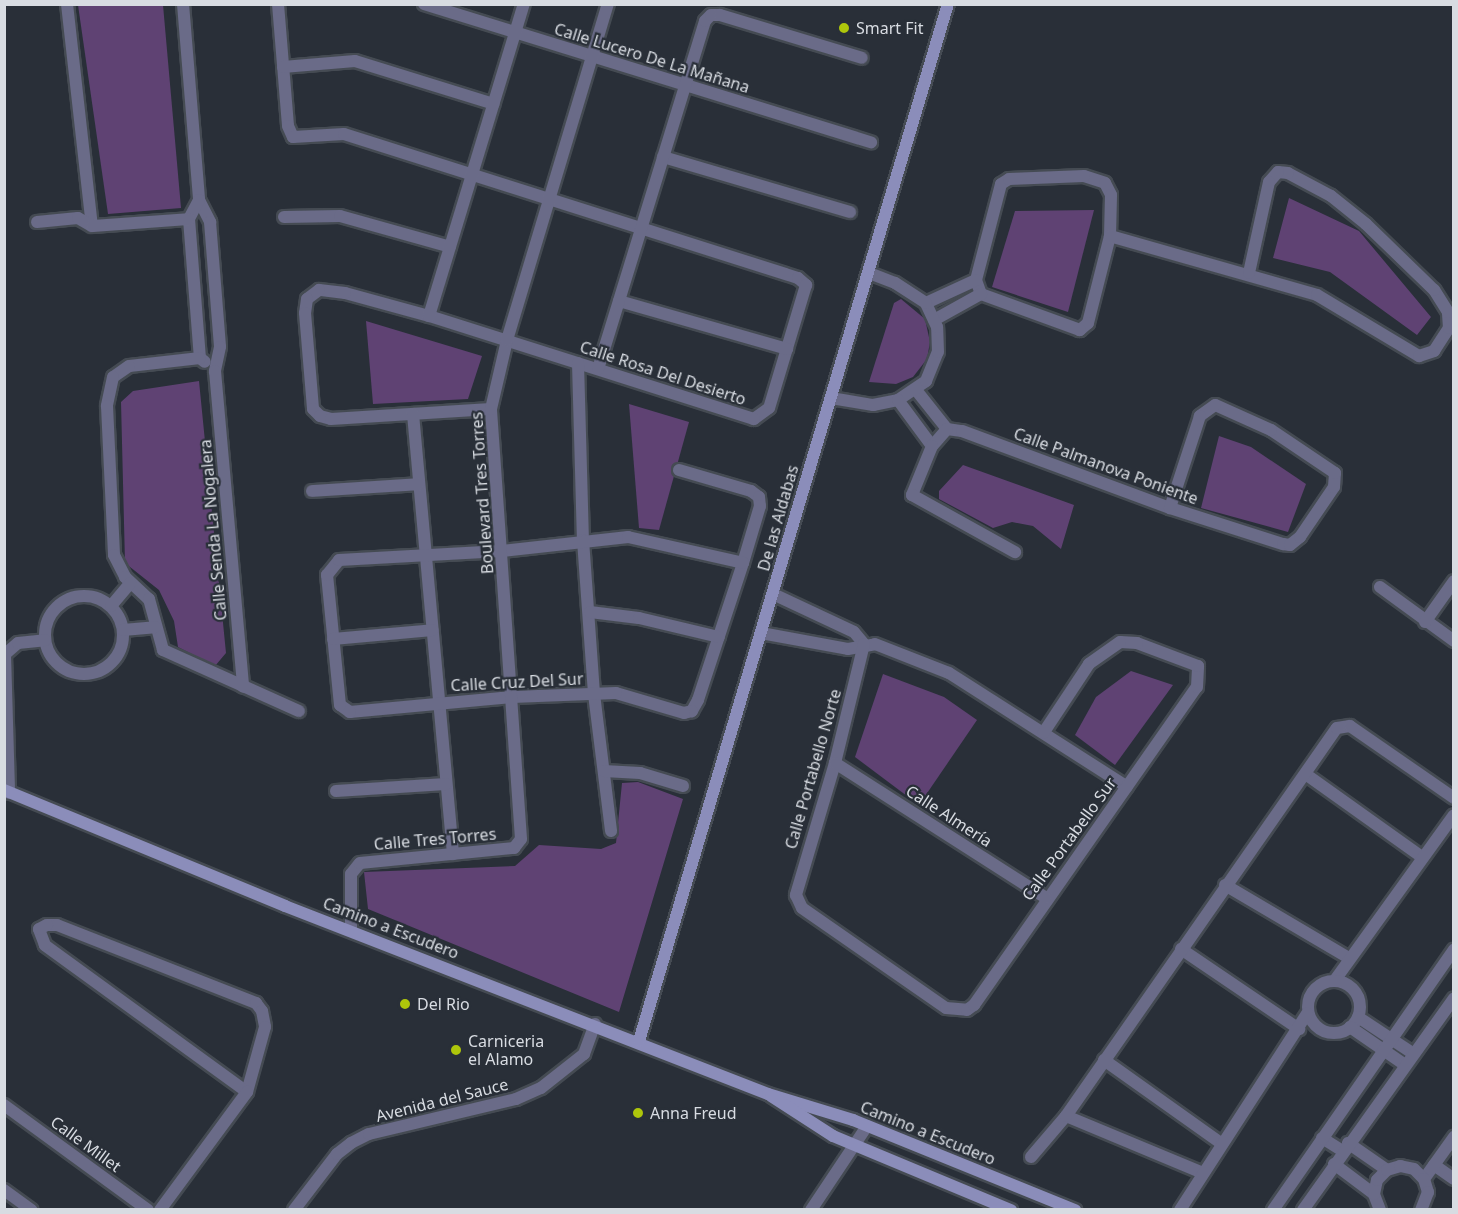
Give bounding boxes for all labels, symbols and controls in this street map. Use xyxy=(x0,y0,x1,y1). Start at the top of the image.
place label: Smart Fit xyxy=(856,18,923,38)
street label: Calle Lucero De La Mañana xyxy=(552,19,752,97)
marker: Smart Fit xyxy=(837,21,851,35)
street label: Calle Rosa Del Desierto xyxy=(578,337,748,409)
street label: Boulevard Tres Torres xyxy=(467,411,497,575)
street label: Calle Palmanova Poniente xyxy=(1011,424,1201,508)
street label: Calle Senda La Nogalera xyxy=(196,439,230,621)
street label: De las Aldabas xyxy=(754,463,802,573)
street label: Calle Cruz Del Sur xyxy=(450,669,584,695)
street label: Calle Portabello Norte xyxy=(781,687,845,851)
street label: Calle Portabello Sur xyxy=(1018,774,1120,904)
street label: Calle Almería xyxy=(902,781,996,851)
street label: Calle Tres Torres xyxy=(373,824,497,854)
street label: Camino a Escudero xyxy=(320,893,462,963)
place label: Del Rio xyxy=(417,994,470,1014)
marker: Del Rio xyxy=(398,997,412,1011)
place label: Carniceria el Alamo xyxy=(468,1031,544,1069)
marker: Carniceria el Alamo xyxy=(449,1043,463,1057)
street label: Avenida del Sauce xyxy=(374,1074,510,1126)
street label: Camino a Escudero xyxy=(858,1097,998,1169)
place label: Anna Freud xyxy=(650,1103,736,1123)
marker: Anna Freud xyxy=(631,1106,645,1120)
street label: Calle Millet xyxy=(47,1112,125,1176)

